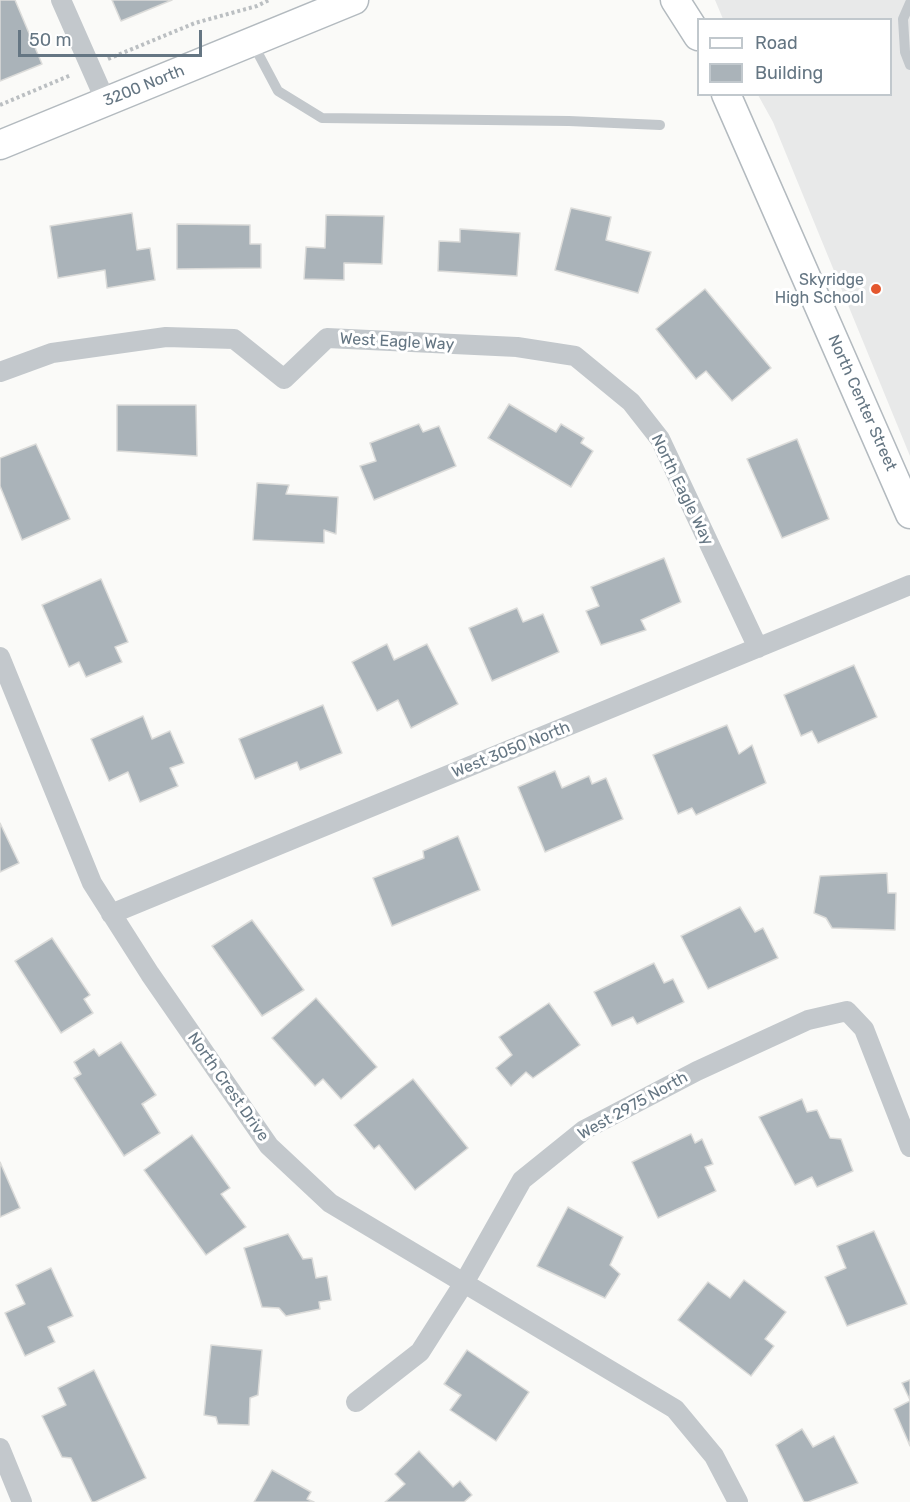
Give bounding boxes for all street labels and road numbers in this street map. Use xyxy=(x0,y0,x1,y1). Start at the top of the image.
street label: 3200 North xyxy=(101,61,187,111)
street label: West Eagle Way xyxy=(339,329,455,355)
street label: North Center Street xyxy=(823,332,901,474)
street label: North Eagle Way xyxy=(647,431,717,549)
street label: West 3050 North xyxy=(449,718,573,782)
street label: North Crest Drive xyxy=(183,1029,273,1145)
street label: West 2975 North xyxy=(575,1068,691,1144)

